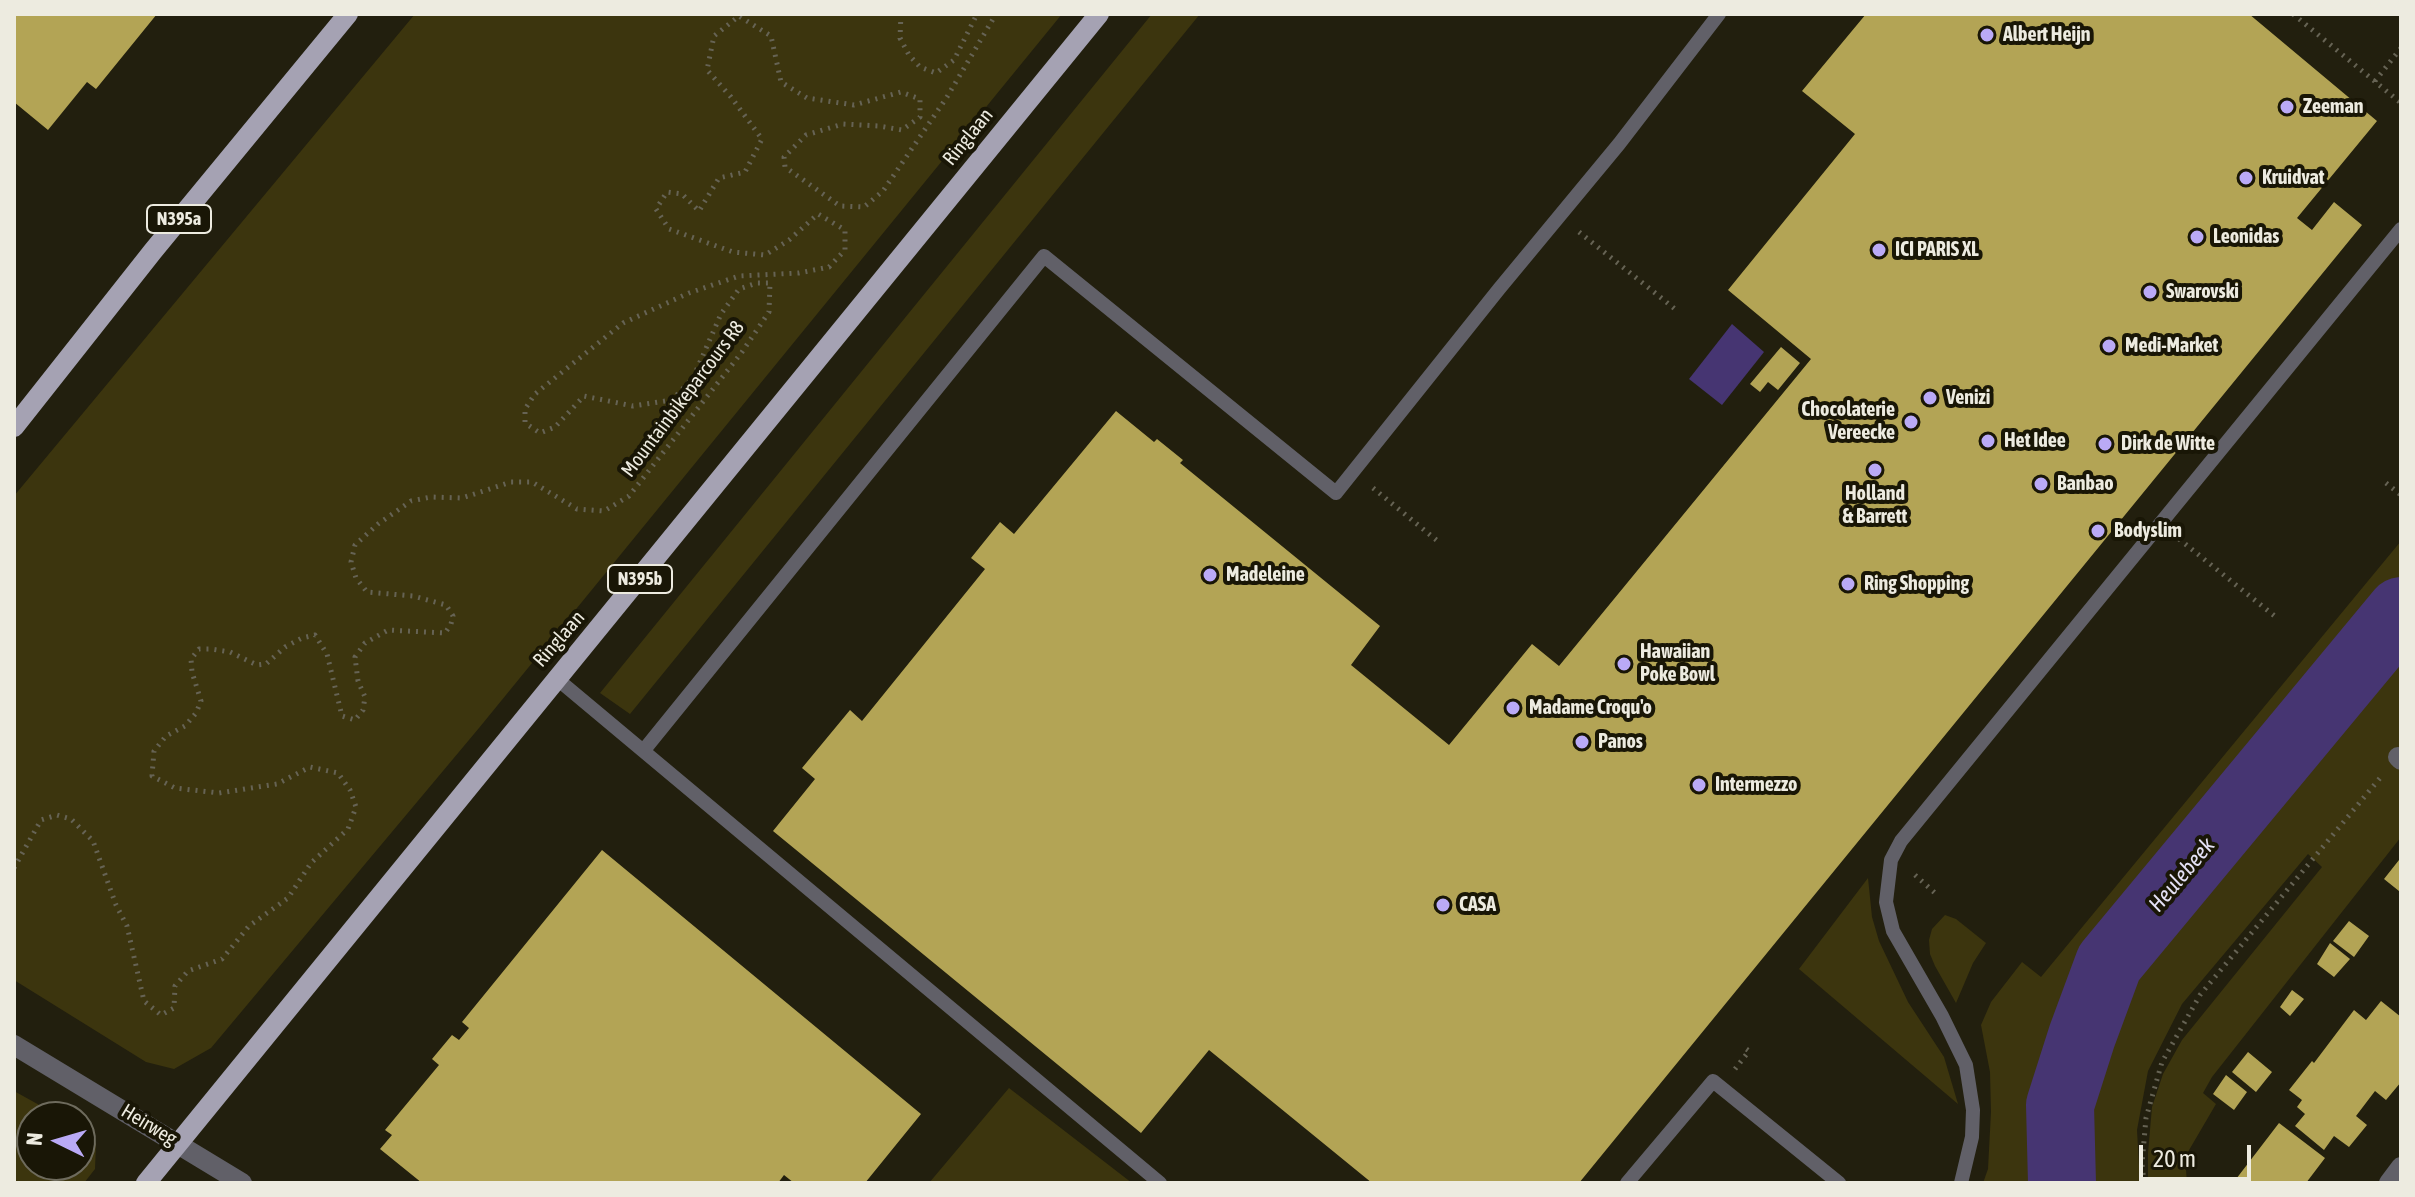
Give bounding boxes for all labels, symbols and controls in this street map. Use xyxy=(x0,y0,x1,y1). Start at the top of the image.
place label: Albert Heijn xyxy=(2003,23,2090,47)
marker: Albert Heijn xyxy=(1978,26,1996,44)
place label: Zeeman xyxy=(2303,95,2363,119)
marker: Zeeman xyxy=(2278,98,2296,116)
street label: Ringlaan xyxy=(938,104,998,170)
place label: Kruidvat xyxy=(2262,166,2325,190)
marker: Kruidvat xyxy=(2237,169,2255,187)
road number: N395a xyxy=(147,205,211,233)
place label: Leonidas xyxy=(2213,225,2279,249)
marker: Leonidas xyxy=(2188,228,2206,246)
place label: ICI PARIS XL xyxy=(1895,238,1979,262)
marker: ICI PARIS XL xyxy=(1870,241,1888,259)
place label: Swarovski xyxy=(2166,280,2239,304)
marker: Swarovski xyxy=(2141,283,2159,301)
street label: Mountainbikeparcours R8 xyxy=(616,316,750,482)
place label: Medi-Market xyxy=(2125,334,2218,358)
marker: Medi-Market xyxy=(2100,337,2118,355)
place label: Venizi xyxy=(1946,386,1990,410)
marker: Venizi xyxy=(1921,389,1939,407)
place label: Chocolaterie Vereecke xyxy=(1801,398,1895,445)
marker: Chocolaterie Vereecke xyxy=(1902,413,1920,431)
place label: Het Idee xyxy=(2004,429,2066,453)
marker: Het Idee xyxy=(1979,432,1997,450)
place label: Dirk de Witte xyxy=(2121,432,2215,456)
marker: Dirk de Witte xyxy=(2096,435,2114,453)
marker: Holland & Barrett xyxy=(1866,461,1884,479)
place label: Banbao xyxy=(2057,472,2114,496)
marker: Banbao xyxy=(2032,475,2050,493)
place label: Holland & Barrett xyxy=(1843,482,1907,529)
place label: Bodyslim xyxy=(2114,519,2182,543)
marker: Bodyslim xyxy=(2089,522,2107,540)
place label: Madeleine xyxy=(1226,563,1305,587)
road number: N395b xyxy=(608,565,672,593)
marker: Madeleine xyxy=(1201,566,1219,584)
place label: Ring Shopping xyxy=(1864,572,1969,596)
marker: Ring Shopping xyxy=(1839,575,1857,593)
street label: Ringlaan xyxy=(528,606,590,672)
place label: Hawaiian Poke Bowl xyxy=(1640,640,1715,687)
marker: Hawaiian Poke Bowl xyxy=(1615,655,1633,673)
place label: Madame Croqu'o xyxy=(1529,696,1652,720)
marker: Madame Croqu'o xyxy=(1504,699,1522,717)
place label: Panos xyxy=(1598,730,1643,754)
marker: Panos xyxy=(1573,733,1591,751)
place label: Intermezzo xyxy=(1715,773,1797,797)
marker: Intermezzo xyxy=(1690,776,1708,794)
water label: Heulebeek xyxy=(2143,833,2221,917)
place label: CASA xyxy=(1459,893,1496,917)
marker: CASA xyxy=(1434,896,1452,914)
street label: Heirweg xyxy=(117,1099,181,1151)
north arrow xyxy=(16,1101,96,1181)
scale bar xyxy=(2143,1129,2255,1179)
text: N xyxy=(21,1131,48,1147)
text: 20 m xyxy=(2153,1145,2196,1172)

